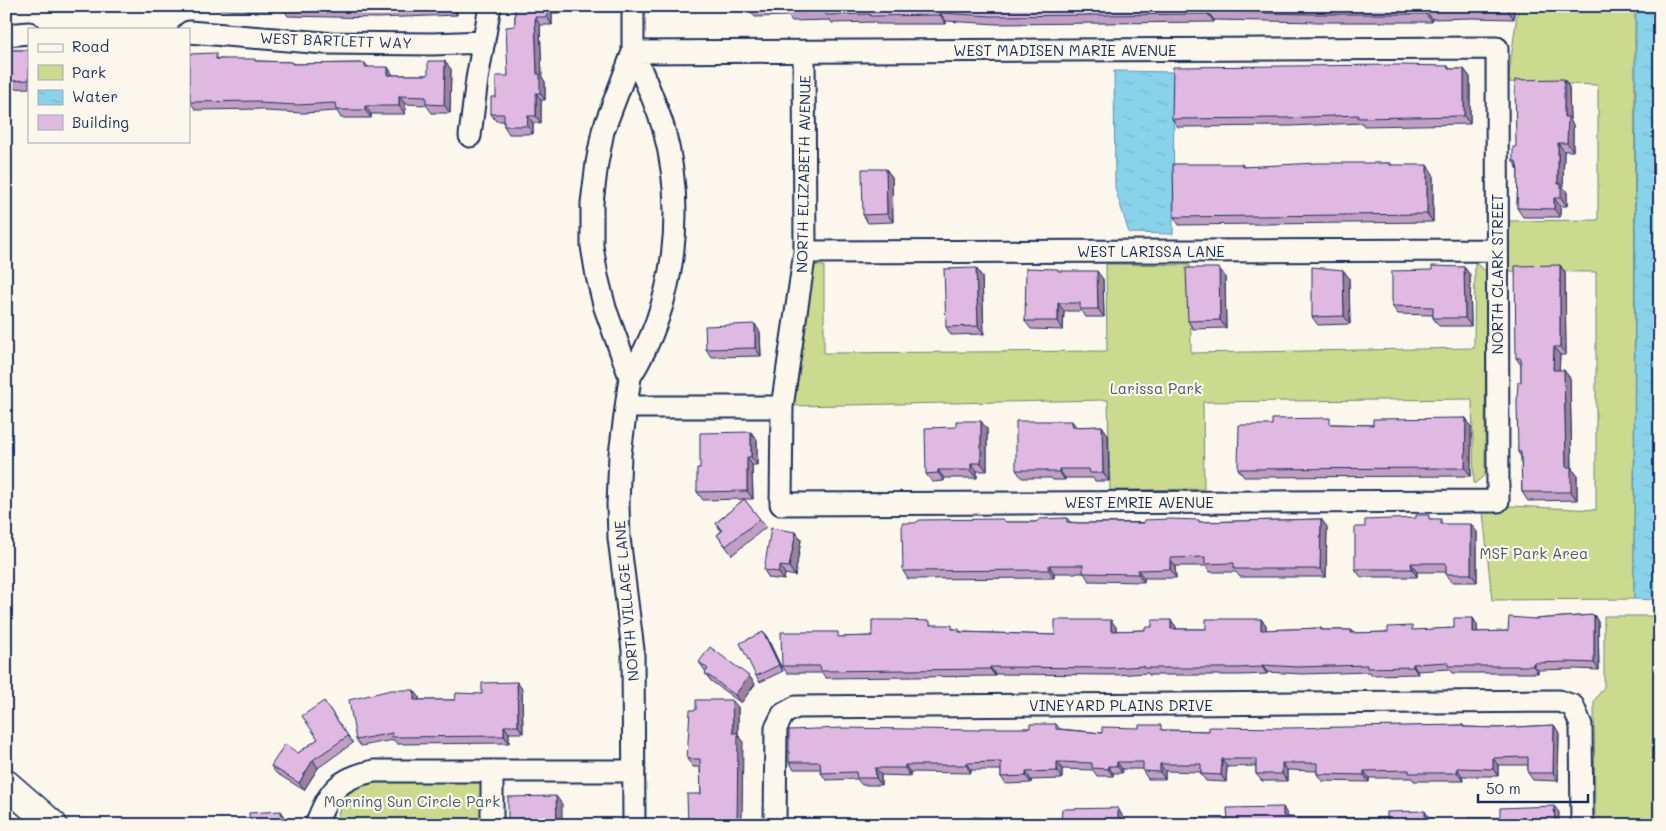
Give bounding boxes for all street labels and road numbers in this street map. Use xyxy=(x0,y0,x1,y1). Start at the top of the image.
street label: WEST BARTLETT WAY xyxy=(259,27,413,53)
street label: WEST MADISEN MARIE AVENUE xyxy=(953,40,1177,60)
street label: NORTH ELIZABETH AVENUE xyxy=(791,75,815,273)
street label: NORTH CLARK STREET xyxy=(1487,194,1507,354)
street label: WEST LARISSA LANE xyxy=(1077,241,1225,261)
street label: WEST EMRIE AVENUE xyxy=(1064,492,1214,512)
street label: NORTH VILLAGE LANE xyxy=(609,519,643,682)
street label: VINEYARD PLAINS DRIVE xyxy=(1029,695,1213,715)

